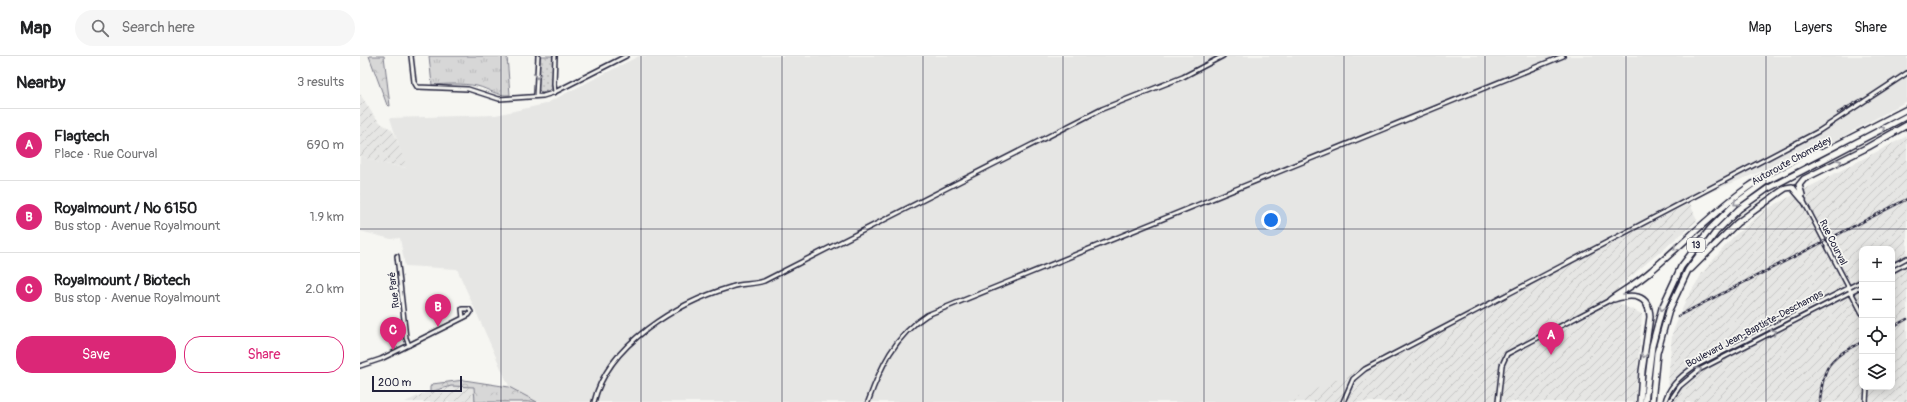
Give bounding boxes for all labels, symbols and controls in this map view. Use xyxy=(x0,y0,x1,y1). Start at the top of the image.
search box xyxy=(75,10,355,46)
text: Map xyxy=(20,16,51,40)
icon: search xyxy=(89,17,111,39)
text: Search here xyxy=(121,18,195,37)
text: Map xyxy=(1749,19,1772,36)
text: Layers xyxy=(1794,19,1832,36)
text: Share xyxy=(1854,19,1887,36)
text: Nearby xyxy=(16,72,65,93)
one-way arrow xyxy=(533,73,541,79)
text: 3 results xyxy=(297,74,344,90)
one-way arrow xyxy=(1878,126,1885,133)
text: Flagtech xyxy=(54,127,109,146)
street label: Autoroute Chomedey xyxy=(1749,134,1834,188)
text: A xyxy=(25,137,33,153)
text: 690 m xyxy=(306,137,344,153)
text: Place · Rue Courval xyxy=(54,146,158,162)
one-way arrow xyxy=(1834,159,1842,166)
text: Royalmount / No 6150 xyxy=(54,199,197,218)
one-way arrow xyxy=(1734,199,1741,206)
text: B xyxy=(25,209,33,225)
text: 1.9 km xyxy=(310,209,344,225)
your location xyxy=(1261,210,1281,230)
text: Bus stop · Avenue Royalmount xyxy=(54,218,220,234)
street label: Rue Courval xyxy=(1817,218,1850,267)
road number: 13 xyxy=(1687,238,1705,252)
one-way arrow xyxy=(1674,243,1681,250)
map controls xyxy=(1859,246,1895,390)
button: + xyxy=(1859,246,1895,282)
text: Royalmount / Biotech xyxy=(54,271,190,290)
street label: Rue Paré xyxy=(386,271,402,309)
text: C xyxy=(25,281,33,297)
text: 2.0 km xyxy=(305,281,344,297)
button: − xyxy=(1859,282,1895,318)
street label: Boulevard Jean-Baptiste-Deschamps xyxy=(1684,287,1826,370)
text: Bus stop · Avenue Royalmount xyxy=(54,290,220,306)
pin: B xyxy=(425,294,451,327)
one-way arrow xyxy=(1659,305,1667,312)
pin: C xyxy=(380,317,406,350)
button: locate xyxy=(1859,318,1895,354)
pin: A xyxy=(1538,322,1564,355)
one-way arrow xyxy=(1770,329,1777,336)
button: Save xyxy=(16,336,176,373)
button: Share xyxy=(184,336,344,373)
one-way arrow xyxy=(1640,352,1649,358)
button: layers xyxy=(1859,354,1895,390)
one-way arrow xyxy=(1695,368,1702,375)
scale bar xyxy=(372,374,462,393)
text: 200 m xyxy=(378,376,411,389)

